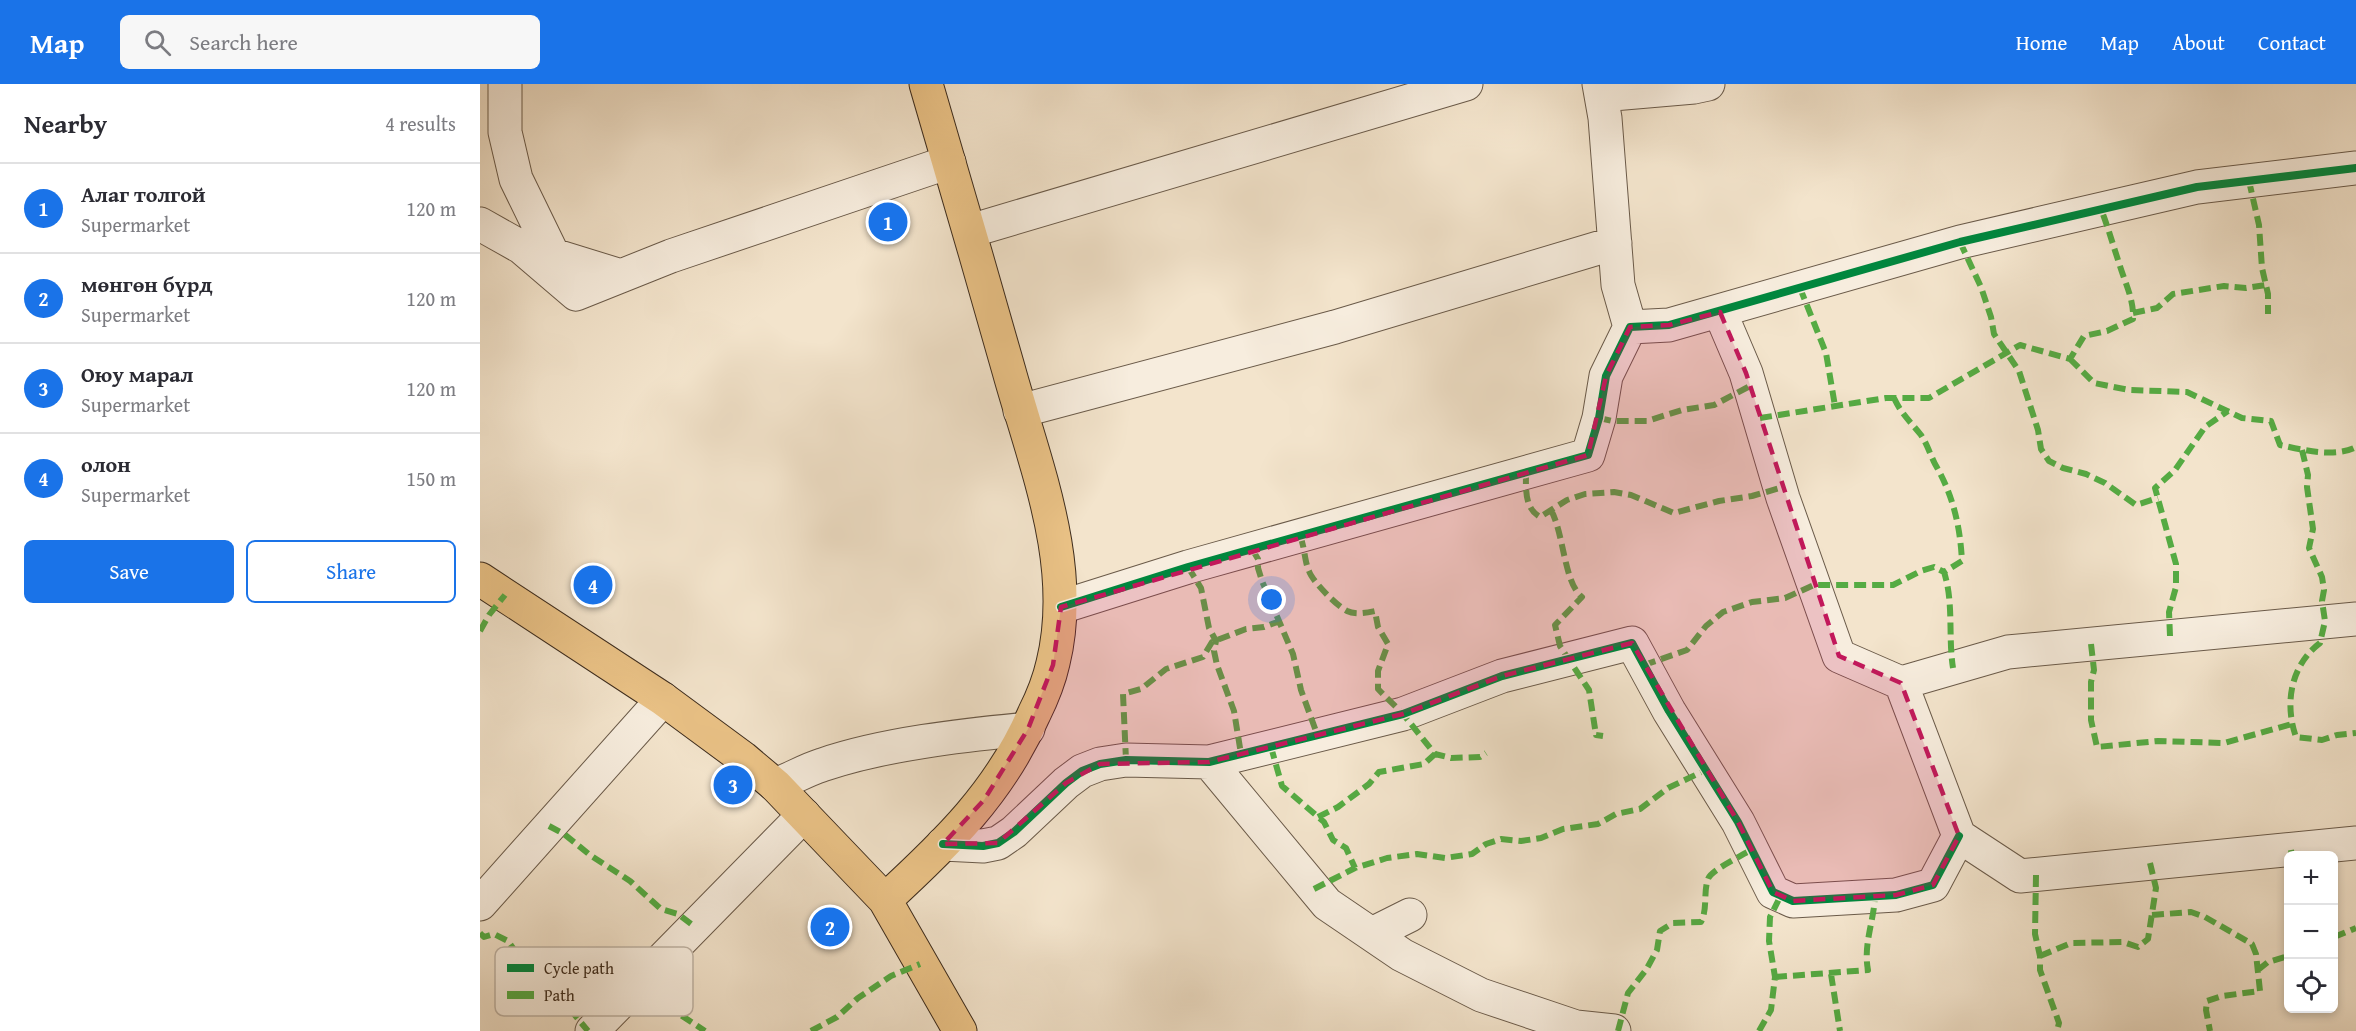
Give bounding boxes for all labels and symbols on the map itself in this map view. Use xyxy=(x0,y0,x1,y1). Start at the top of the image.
pin: 1 xyxy=(868,200,908,244)
pin: 4 xyxy=(574,562,612,608)
your location xyxy=(1257,585,1286,614)
pin: 3 xyxy=(714,762,752,808)
pin: 2 xyxy=(810,904,850,950)
legend xyxy=(495,947,693,1016)
text: Cycle path xyxy=(544,956,614,980)
text: Path xyxy=(544,983,575,1007)

